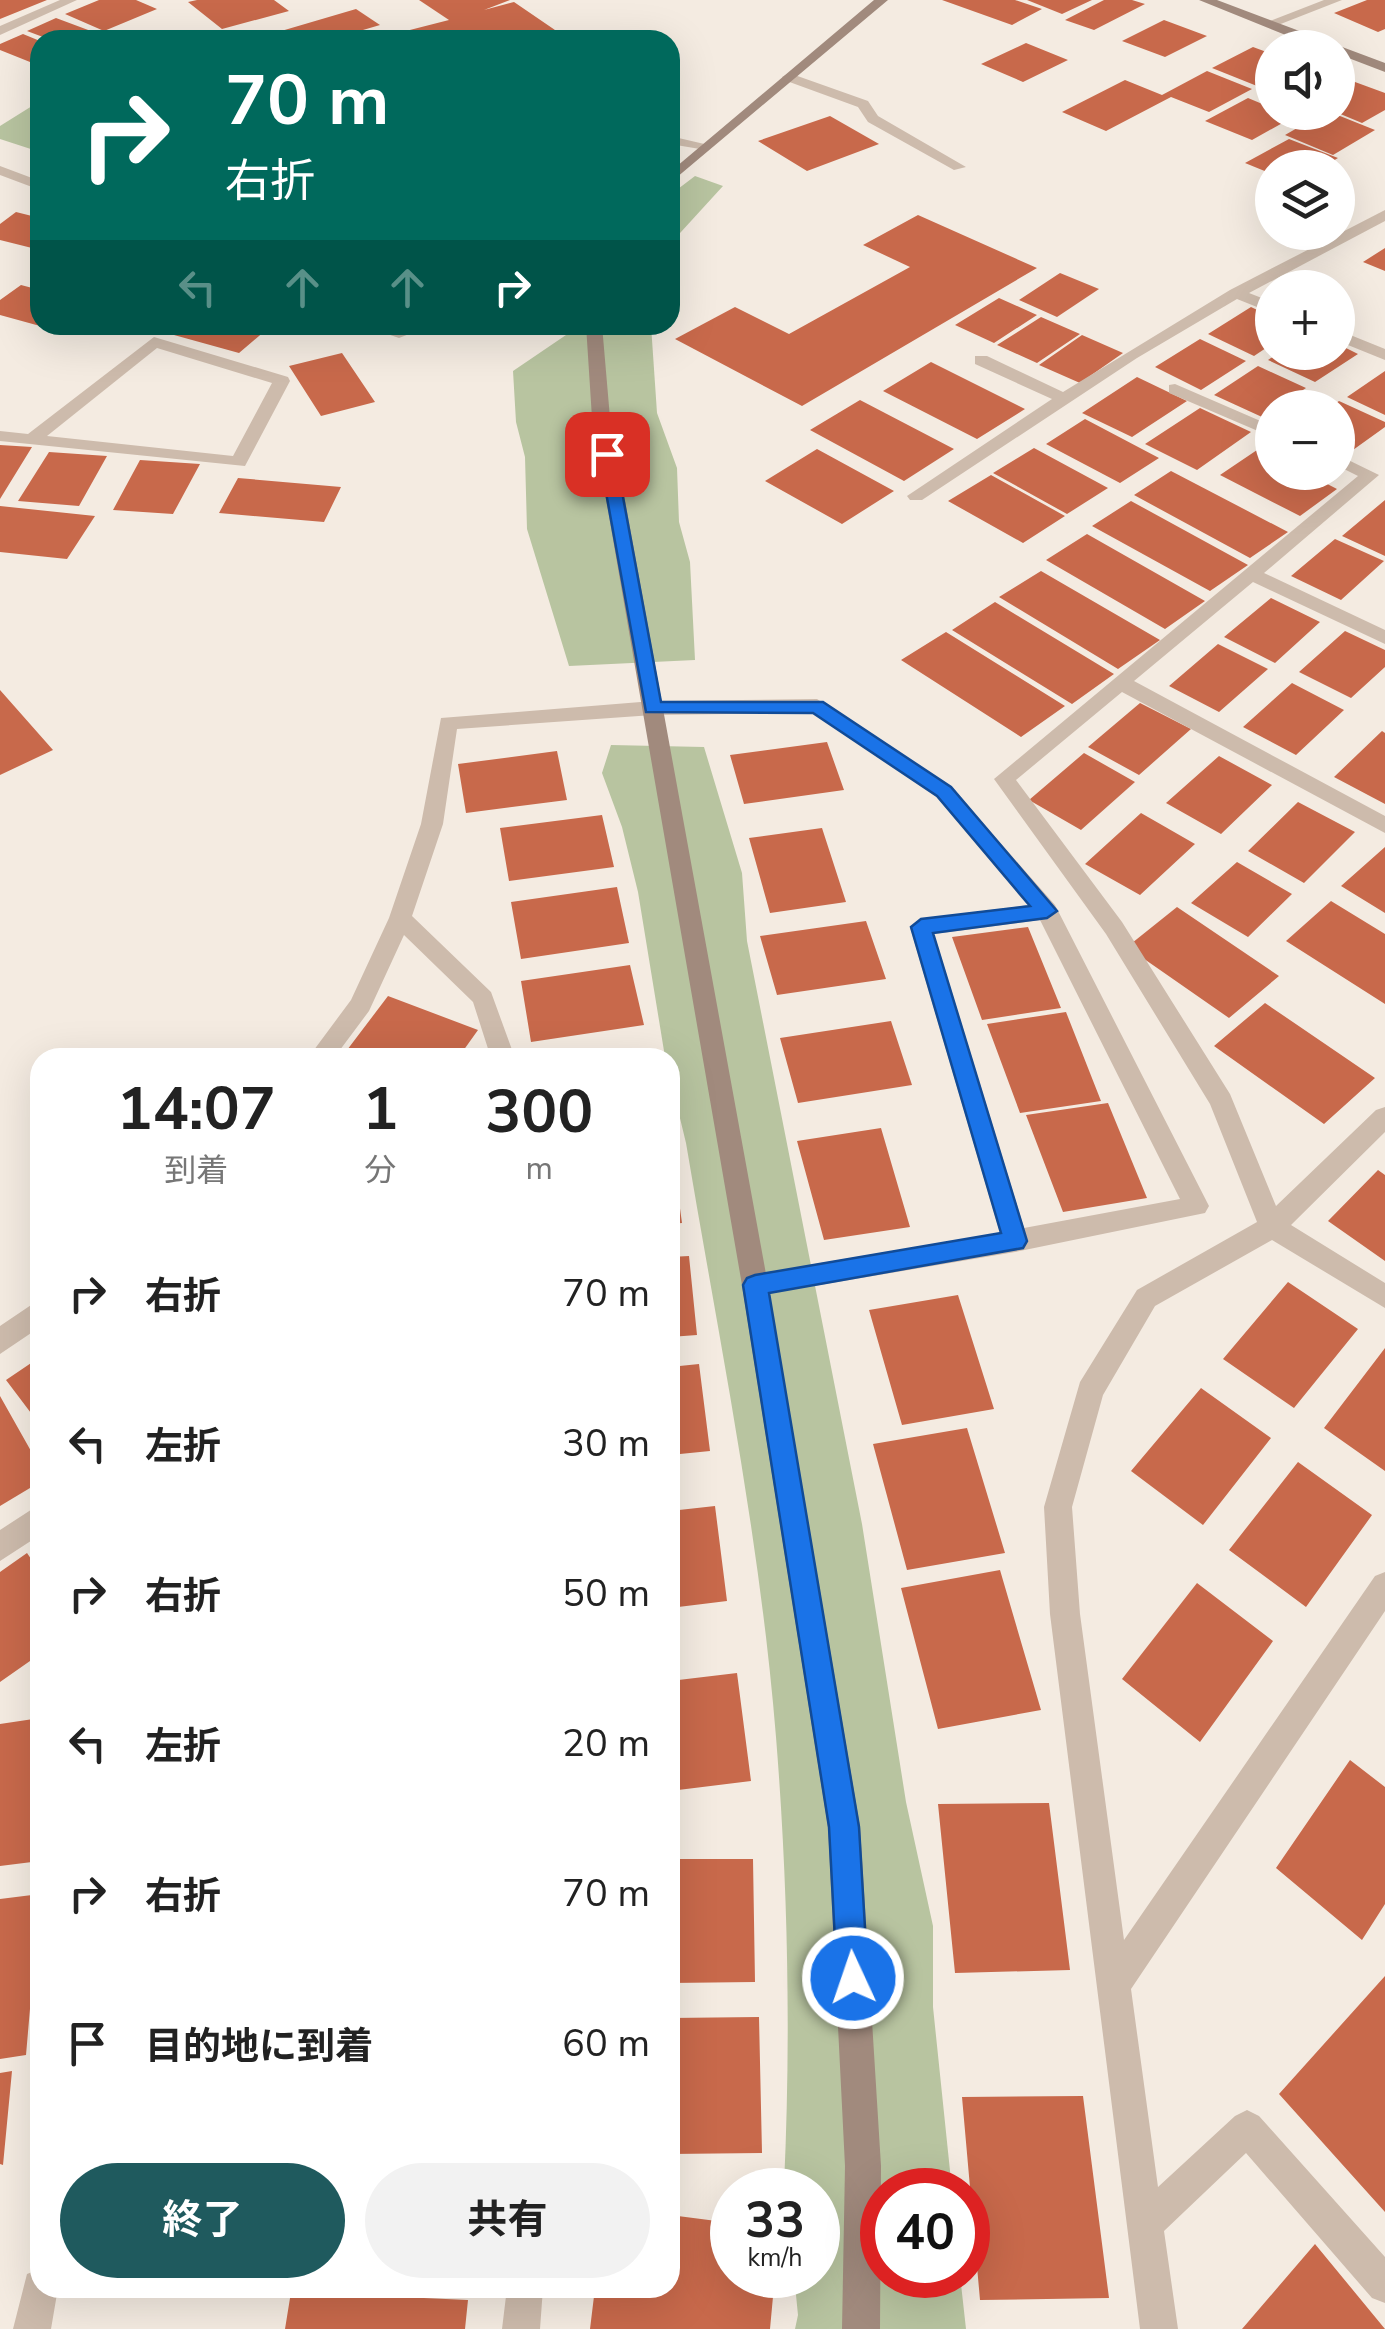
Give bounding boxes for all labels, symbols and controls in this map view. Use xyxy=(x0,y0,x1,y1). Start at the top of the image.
map controls xyxy=(1255,30,1355,490)
button: sound xyxy=(1255,30,1355,130)
text: 70 m xyxy=(225,53,389,149)
icon: right xyxy=(60,70,190,200)
button: layers xyxy=(1255,150,1355,250)
text: 右折 xyxy=(225,151,315,212)
icon: left xyxy=(170,260,225,315)
icon: ahead xyxy=(275,260,330,315)
icon: ahead xyxy=(380,260,435,315)
icon: right xyxy=(485,260,540,315)
button: + xyxy=(1255,270,1355,370)
button: − xyxy=(1255,390,1355,490)
pin xyxy=(565,412,650,497)
icon: arrive xyxy=(580,427,635,482)
text: 14:07 xyxy=(117,1068,276,1150)
text: 1 xyxy=(362,1068,398,1150)
text: 300 xyxy=(485,1071,593,1153)
text: m xyxy=(525,1147,553,1190)
text: 到着 xyxy=(164,1149,228,1192)
text: 分 xyxy=(364,1149,396,1192)
icon: right xyxy=(60,1266,115,1321)
text: 70 m xyxy=(562,1268,650,1319)
text: 右折 xyxy=(145,1271,221,1322)
icon: left xyxy=(60,1416,115,1471)
text: 30 m xyxy=(562,1418,650,1469)
text: 左折 xyxy=(145,1421,221,1472)
icon: right xyxy=(60,1566,115,1621)
text: 50 m xyxy=(562,1568,650,1619)
text: 右折 xyxy=(145,1571,221,1622)
icon: left xyxy=(60,1716,115,1771)
text: 20 m xyxy=(562,1718,650,1769)
text: 左折 xyxy=(145,1721,221,1772)
icon: right xyxy=(60,1866,115,1921)
text: 70 m xyxy=(562,1868,650,1919)
text: 右折 xyxy=(145,1871,221,1922)
position arrow xyxy=(801,1926,905,2030)
icon: arrive xyxy=(60,2016,115,2071)
text: 60 m xyxy=(562,2018,650,2069)
text: 目的地に到着 xyxy=(145,2021,373,2072)
button: 終了 xyxy=(60,2163,345,2278)
button: 共有 xyxy=(365,2163,650,2278)
speed limit sign: 40 xyxy=(860,2168,990,2298)
text: 33 xyxy=(745,2186,805,2255)
text: km/h xyxy=(747,2241,803,2275)

